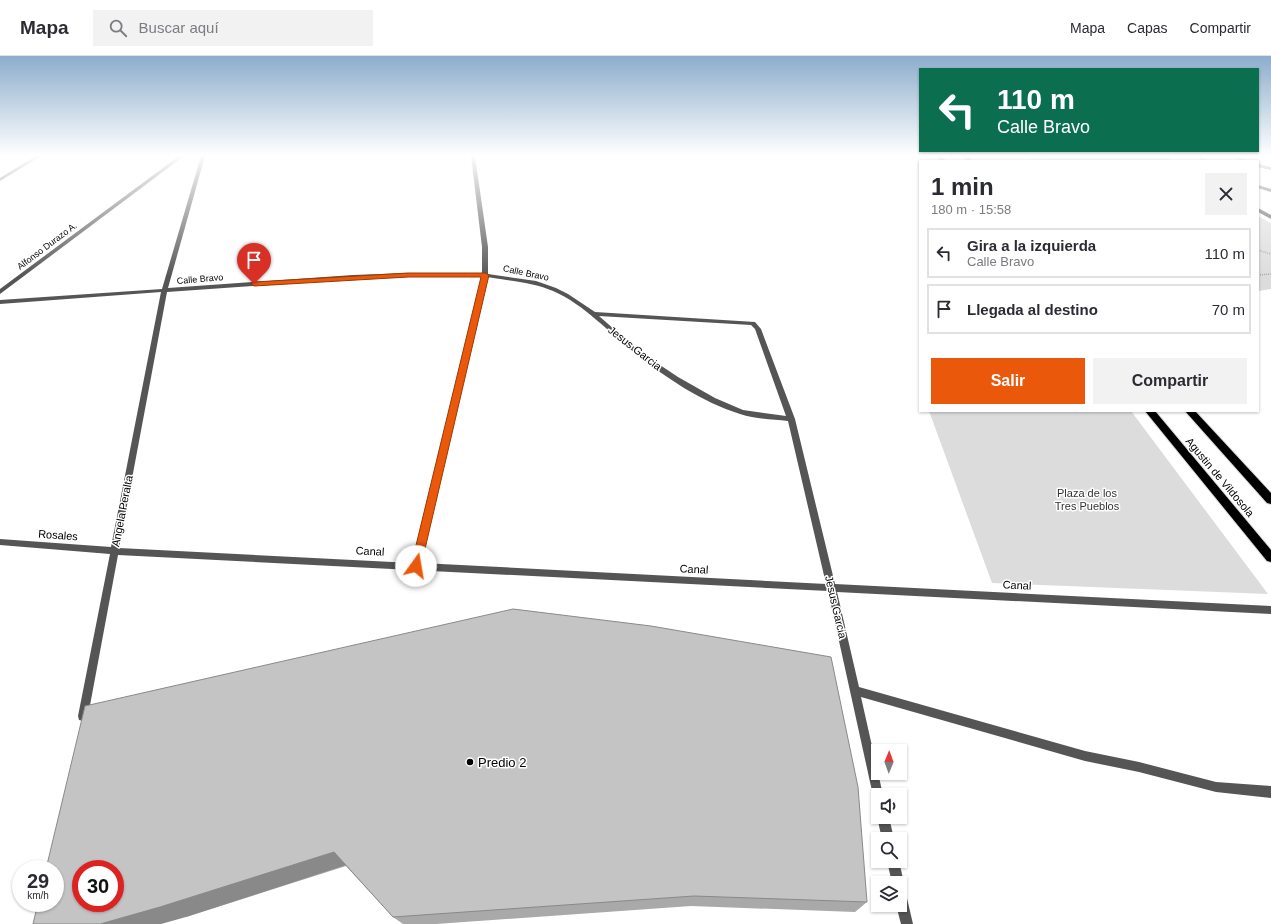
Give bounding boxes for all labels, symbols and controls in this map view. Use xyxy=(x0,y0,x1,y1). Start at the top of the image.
search box xyxy=(93,10,373,46)
text: Mapa xyxy=(20,17,69,38)
icon: search xyxy=(107,17,129,39)
text: Buscar aquí xyxy=(139,19,219,36)
text: Mapa xyxy=(1070,20,1105,36)
text: Capas xyxy=(1127,20,1168,36)
text: Compartir xyxy=(1190,20,1251,36)
icon: left xyxy=(931,84,983,136)
text: 110 m xyxy=(997,84,1075,115)
text: Calle Bravo xyxy=(997,117,1090,137)
text: 1 min xyxy=(931,173,994,200)
button: close xyxy=(1205,173,1247,215)
text: 180 m · 15:58 xyxy=(931,202,1011,217)
street label: Alfonso Durazo A. xyxy=(15,220,79,272)
text: Gira a la izquierda xyxy=(967,237,1096,254)
icon: left xyxy=(933,242,955,264)
pin xyxy=(237,243,271,284)
text: 110 m xyxy=(1204,245,1245,262)
icon: arrive xyxy=(243,249,265,271)
text: Calle Bravo xyxy=(967,254,1034,269)
street label: Calle Bravo xyxy=(502,263,550,283)
street label: Calle Bravo xyxy=(176,272,224,286)
icon: arrive xyxy=(933,298,955,320)
text: Llegada al destino xyxy=(967,301,1098,318)
text: 70 m xyxy=(1212,301,1245,318)
street label: Jesus Garcia xyxy=(606,324,665,373)
button: Salir xyxy=(931,358,1085,404)
button: Compartir xyxy=(1093,358,1247,404)
street label: Agustin de Vildosola xyxy=(1183,435,1257,520)
street label: Angela Peralta xyxy=(109,474,135,548)
park label: Plaza de los Tres Pueblos xyxy=(1055,487,1120,512)
street label: Rosales xyxy=(38,528,79,542)
street label: Canal xyxy=(355,544,385,558)
position arrow xyxy=(395,545,437,587)
street label: Canal xyxy=(679,562,709,576)
street label: Jesus Garcia xyxy=(823,574,849,640)
street label: Canal xyxy=(1002,578,1032,592)
north arrow xyxy=(871,744,907,780)
map controls xyxy=(871,744,907,912)
place label: Predio 2 xyxy=(478,755,526,770)
marker: Predio 2 xyxy=(465,757,475,767)
button: sound xyxy=(871,788,907,824)
button: search xyxy=(871,832,907,868)
speed limit sign: 30 xyxy=(72,860,124,912)
text: 29 xyxy=(27,870,49,892)
button: layers xyxy=(871,876,907,912)
text: km/h xyxy=(27,890,49,901)

